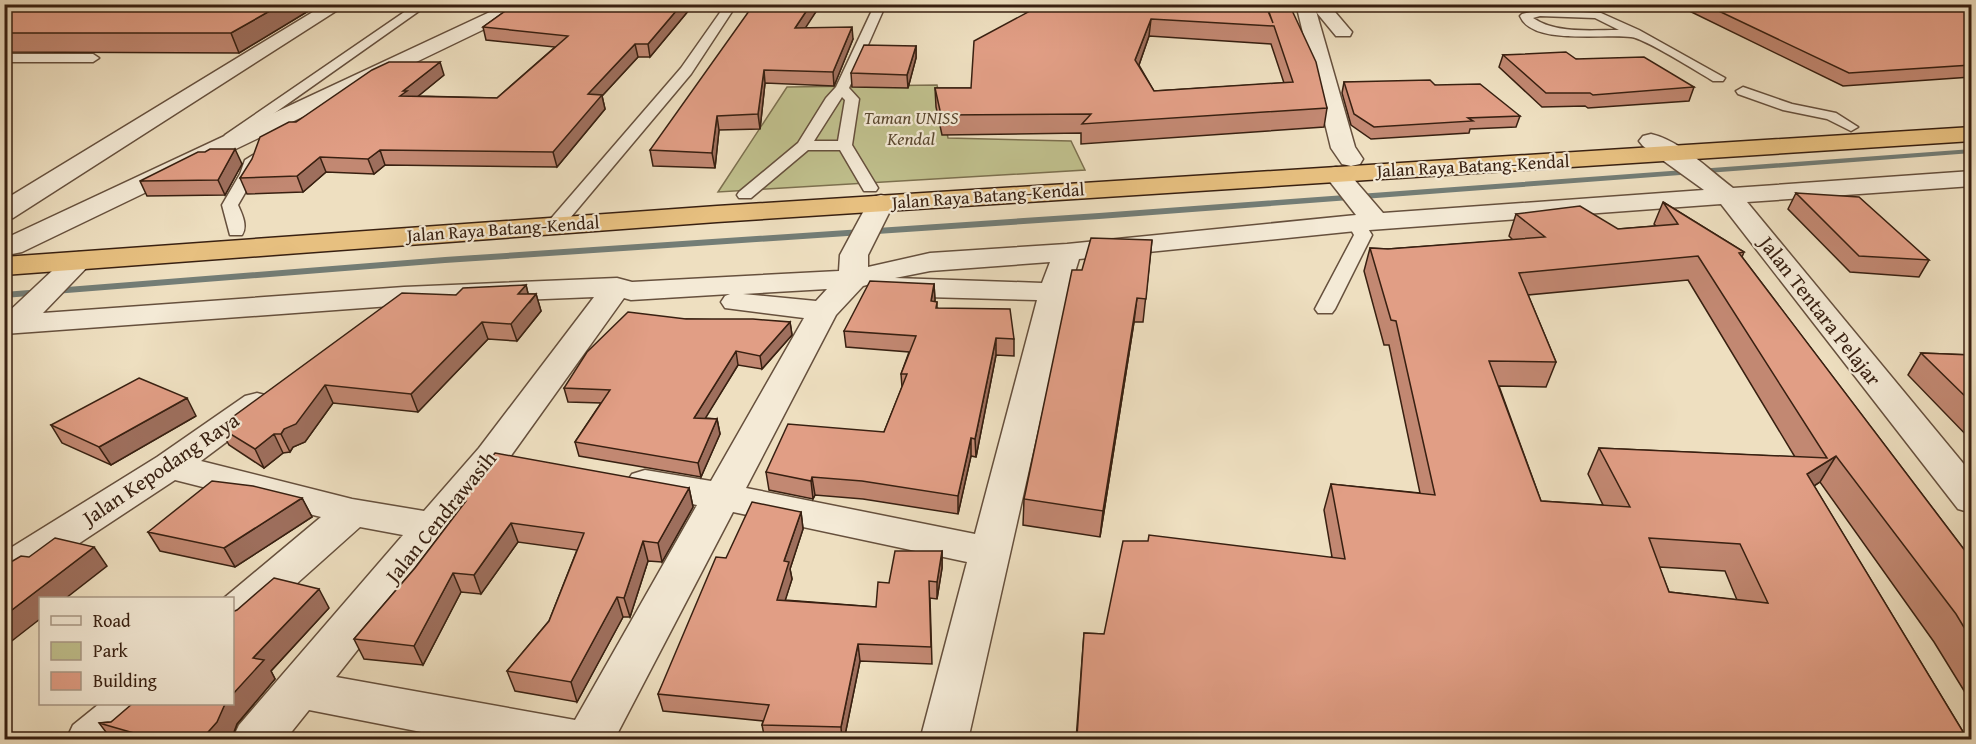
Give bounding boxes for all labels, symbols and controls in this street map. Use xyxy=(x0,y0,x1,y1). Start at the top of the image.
park label: Taman UNISS Kendal xyxy=(864,104,958,152)
street label: Jalan Raya Batang-Kendal xyxy=(1374,147,1570,184)
street label: Jalan Raya Batang-Kendal xyxy=(889,175,1085,216)
street label: Jalan Raya Batang-Kendal xyxy=(404,208,600,249)
street label: Jalan Tentara Pelajar xyxy=(1750,227,1889,393)
street label: Jalan Kepodang Raya xyxy=(74,404,245,534)
street label: Jalan Cendrawasih xyxy=(376,444,504,592)
legend xyxy=(39,597,234,705)
text: Road xyxy=(93,607,131,634)
text: Park xyxy=(93,637,129,664)
text: Building xyxy=(93,667,157,694)

